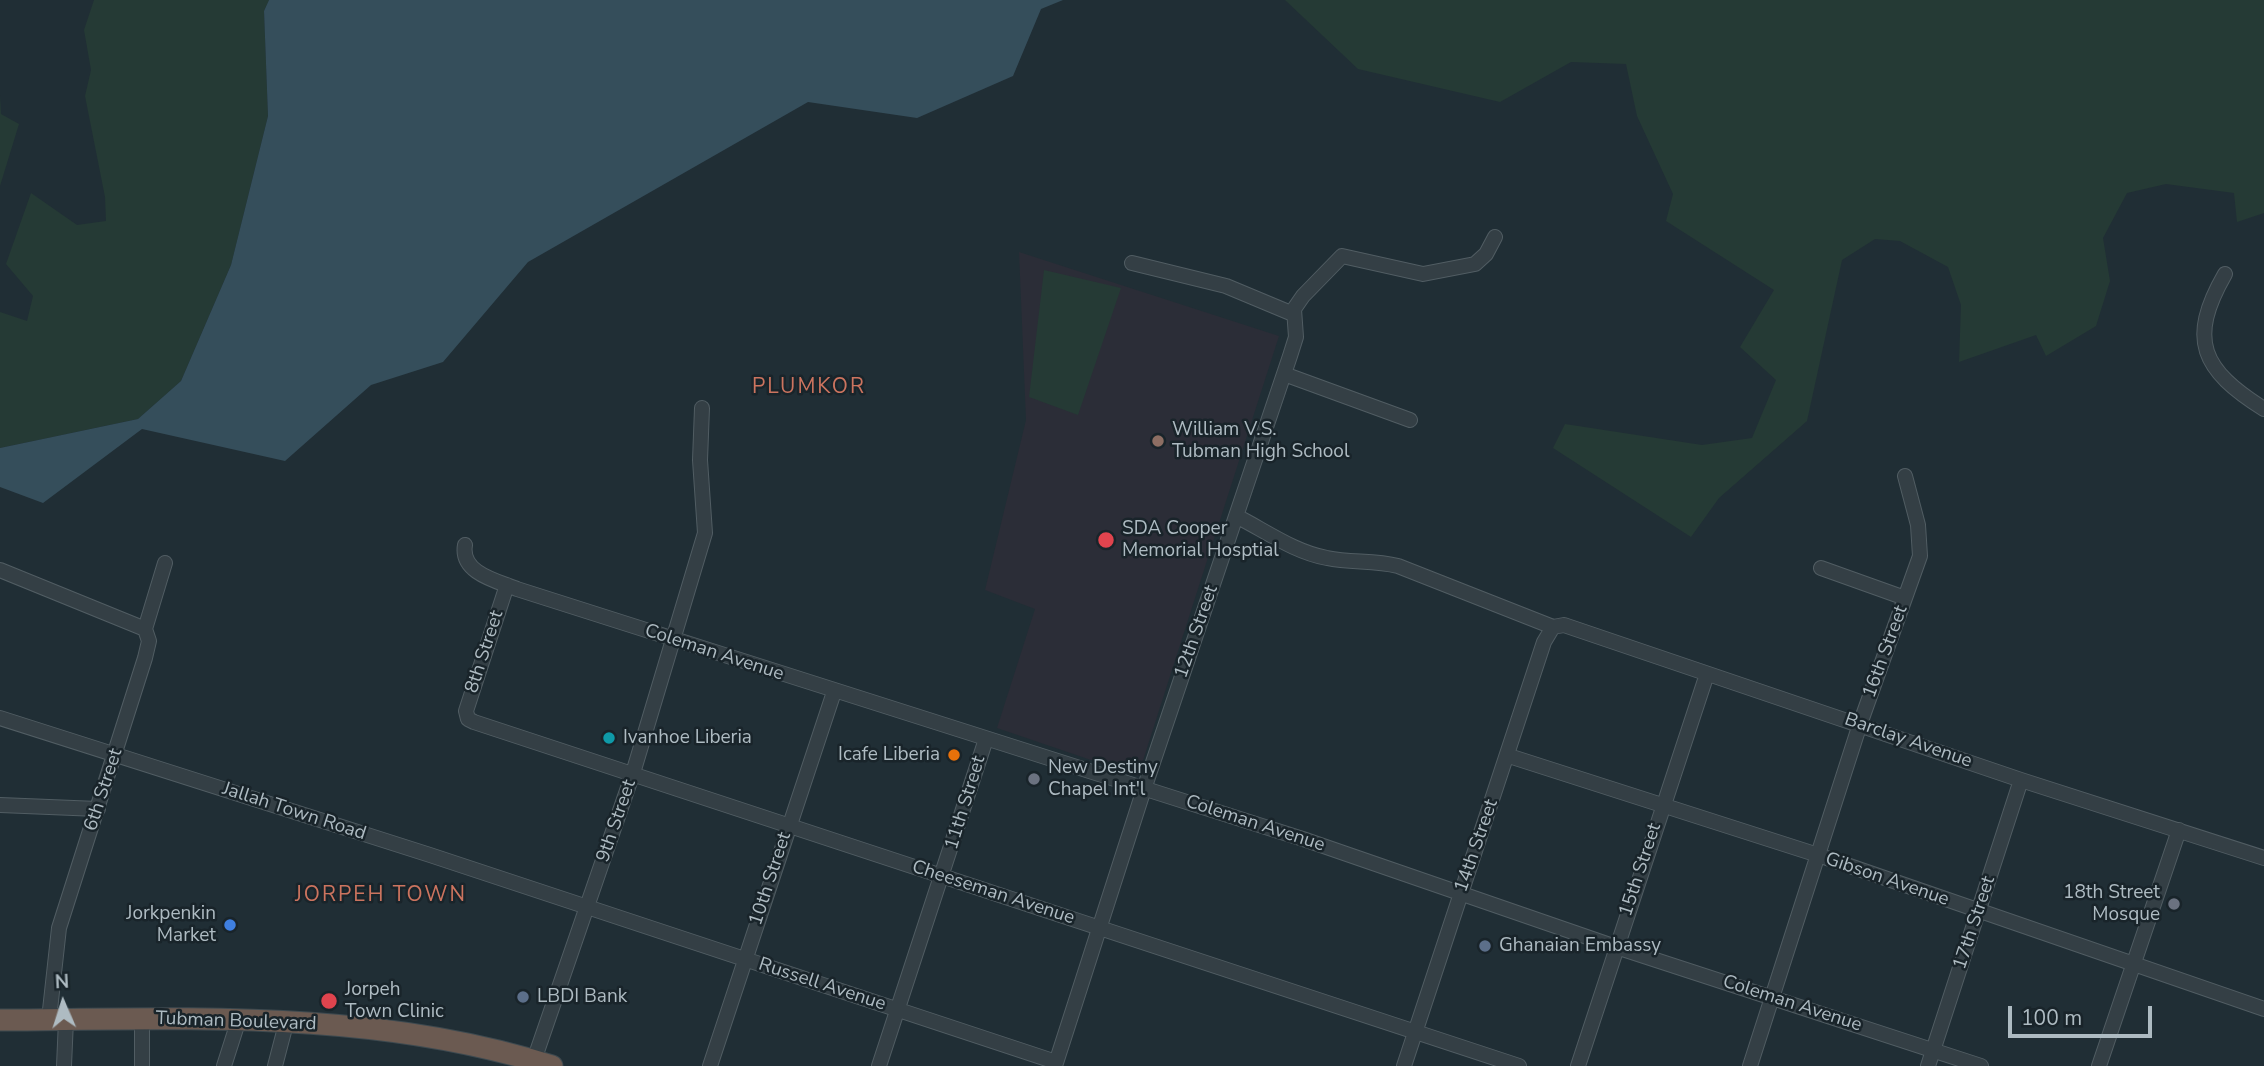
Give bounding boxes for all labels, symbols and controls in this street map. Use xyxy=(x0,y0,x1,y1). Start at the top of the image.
district label: PLUMKOR xyxy=(753,375,865,401)
place label: William V.S. Tubman High School xyxy=(1172,419,1350,463)
marker: William V.S. Tubman High School xyxy=(1150,433,1166,449)
place label: SDA Cooper Memorial Hosptial xyxy=(1122,518,1279,562)
marker: SDA Cooper Memorial Hosptial xyxy=(1096,530,1116,550)
street label: 12th Street xyxy=(1170,582,1224,682)
street label: 16th Street xyxy=(1859,603,1913,701)
street label: 8th Street xyxy=(461,608,509,696)
street label: Coleman Avenue xyxy=(642,620,786,686)
street label: Barclay Avenue xyxy=(1841,709,1975,773)
place label: Ivanhoe Liberia xyxy=(623,727,752,749)
marker: Ivanhoe Liberia xyxy=(601,730,617,746)
place label: Icafe Liberia xyxy=(838,744,940,766)
street label: 6th Street xyxy=(80,746,128,834)
marker: Icafe Liberia xyxy=(946,747,962,763)
street label: 11th Street xyxy=(941,753,991,853)
place label: New Destiny Chapel Int'l xyxy=(1048,757,1158,801)
marker: New Destiny Chapel Int'l xyxy=(1026,771,1042,787)
street label: 9th Street xyxy=(592,777,642,865)
street label: Jallah Town Road xyxy=(219,778,369,846)
street label: Coleman Avenue xyxy=(1183,791,1327,857)
street label: 14th Street xyxy=(1450,796,1504,896)
street label: 15th Street xyxy=(1615,820,1667,920)
street label: 10th Street xyxy=(745,829,797,929)
street label: Gibson Avenue xyxy=(1822,848,1952,912)
street label: Cheeseman Avenue xyxy=(909,856,1077,930)
street label: 17th Street xyxy=(1949,873,2001,973)
place label: 18th Street Mosque xyxy=(2063,882,2160,926)
district label: JORPEH TOWN xyxy=(296,883,466,909)
marker: 18th Street Mosque xyxy=(2166,896,2182,912)
place label: Jorkpenkin Market xyxy=(126,903,216,947)
marker: Jorkpenkin Market xyxy=(222,917,238,933)
place label: Ghanaian Embassy xyxy=(1499,935,1661,957)
marker: Ghanaian Embassy xyxy=(1477,938,1493,954)
street label: Russell Avenue xyxy=(755,954,889,1016)
north arrow xyxy=(28,968,98,1038)
text: N xyxy=(54,969,70,995)
street label: Coleman Avenue xyxy=(1720,971,1864,1037)
place label: Jorpeh Town Clinic xyxy=(345,979,444,1023)
place label: LBDI Bank xyxy=(537,986,627,1008)
marker: LBDI Bank xyxy=(515,989,531,1005)
marker: Jorpeh Town Clinic xyxy=(319,991,339,1011)
scale bar xyxy=(2012,992,2156,1036)
text: 100 m xyxy=(2021,1004,2082,1032)
street label: Tubman Boulevard xyxy=(155,1008,317,1036)

